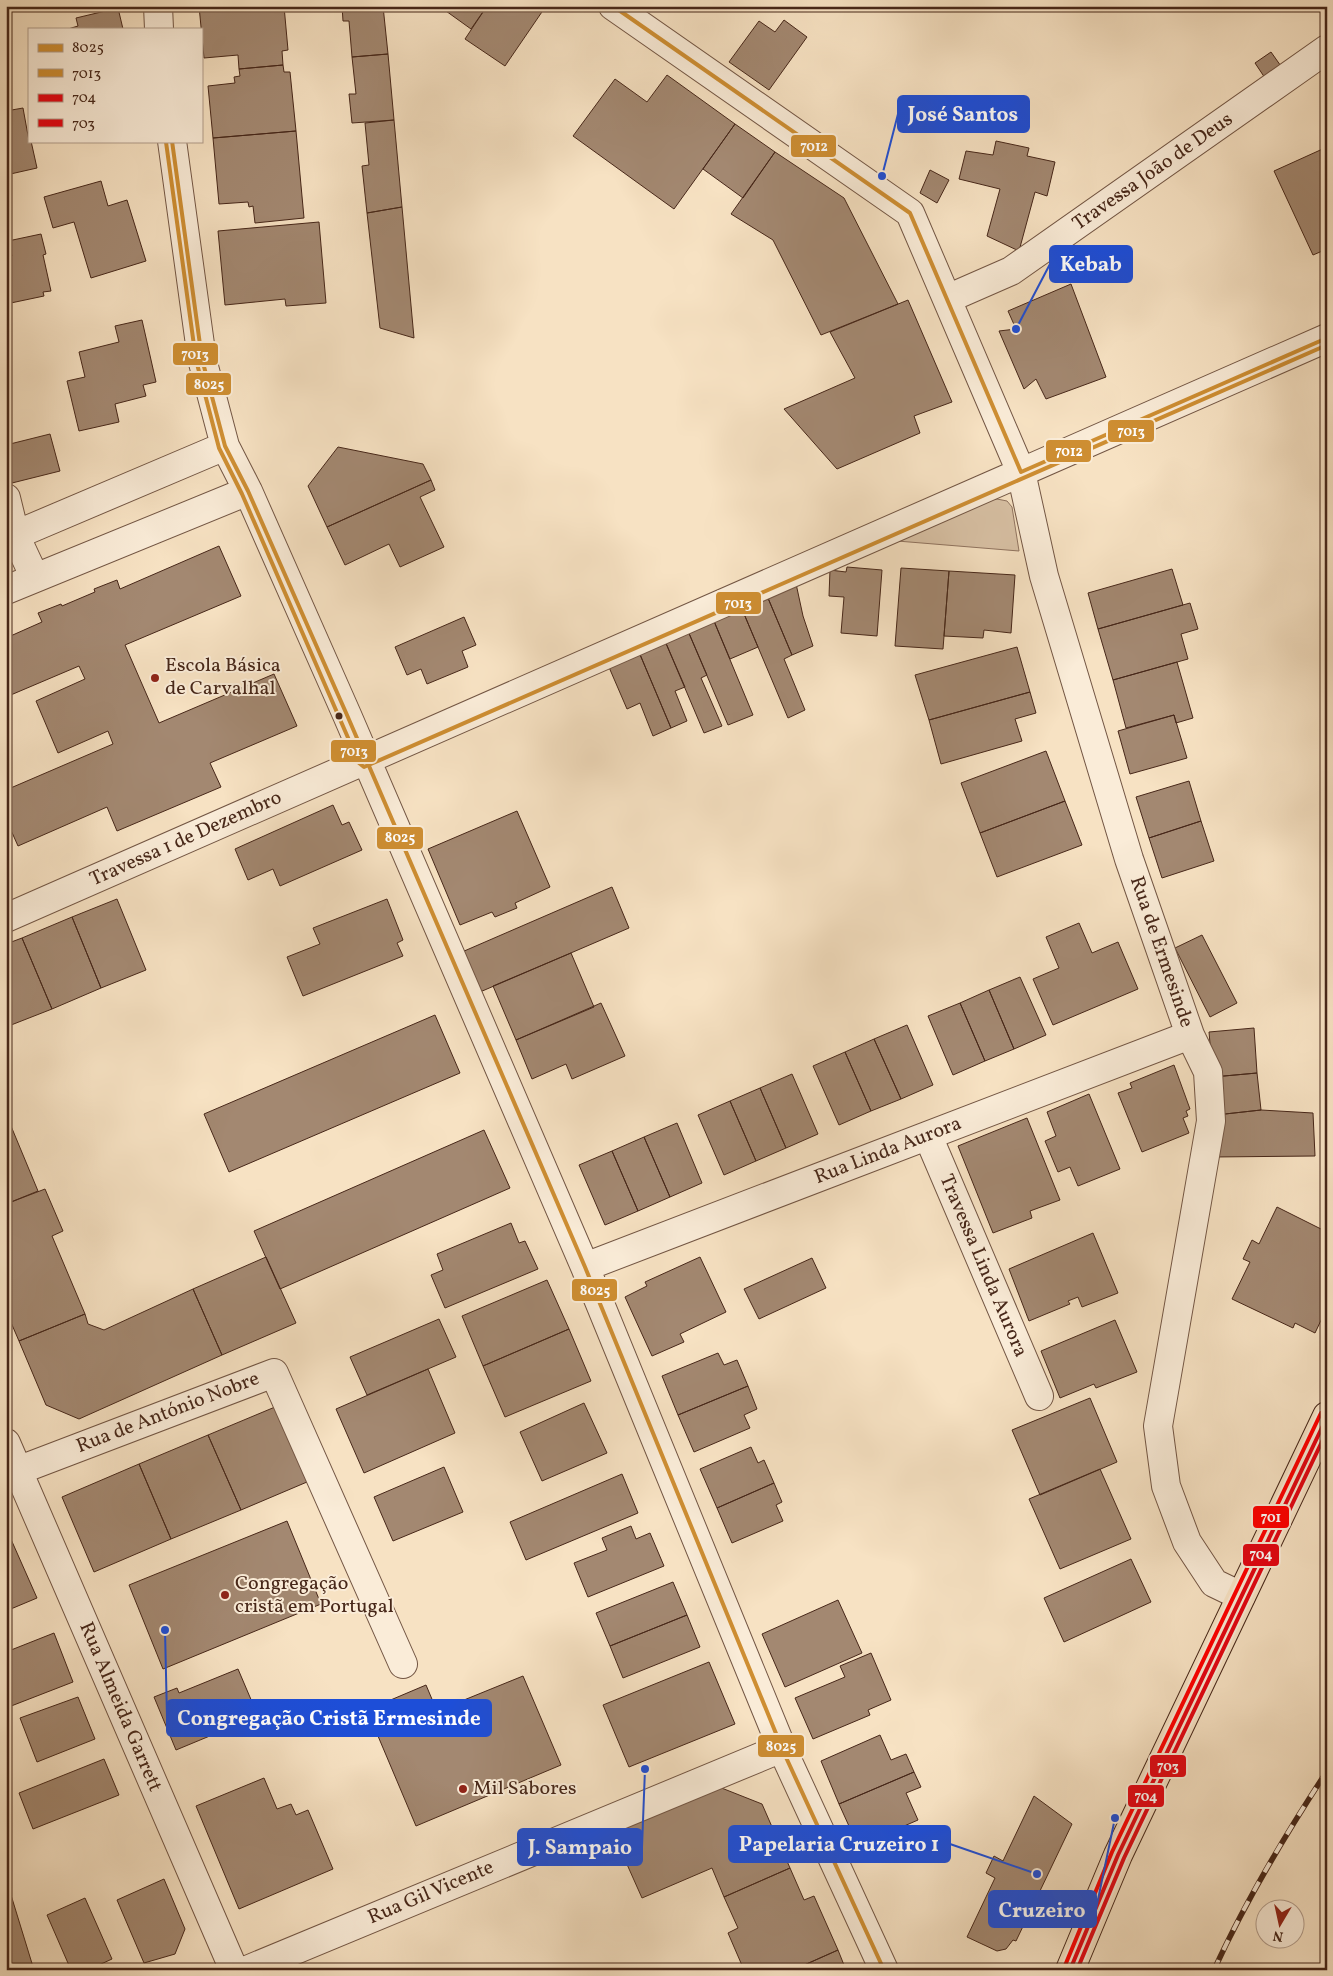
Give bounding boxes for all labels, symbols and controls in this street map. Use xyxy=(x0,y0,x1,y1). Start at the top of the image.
legend xyxy=(28,28,202,142)
text: 8025 xyxy=(72,38,104,59)
text: 7013 xyxy=(72,64,101,85)
text: 704 xyxy=(72,88,96,109)
callout: José Santos xyxy=(898,96,1029,132)
text: José Santos xyxy=(907,101,1018,130)
street label: Travessa João de Deus xyxy=(1067,106,1239,238)
text: 703 xyxy=(72,114,95,135)
line badge: 7012 xyxy=(790,134,837,158)
text: 7012 xyxy=(800,138,828,157)
callout: Kebab xyxy=(1050,246,1132,282)
text: Kebab xyxy=(1060,251,1122,280)
line badge: 7013 xyxy=(172,342,219,366)
text: 7013 xyxy=(181,346,209,365)
line badge: 8025 xyxy=(185,372,232,396)
text: 8025 xyxy=(194,376,224,395)
line badge: 7013 xyxy=(1107,419,1155,443)
text: 7013 xyxy=(1117,423,1145,442)
line badge: 7012 xyxy=(1045,439,1092,463)
text: 7012 xyxy=(1055,443,1083,462)
line badge: 7013 xyxy=(715,591,762,615)
text: 7013 xyxy=(724,595,752,614)
place label: Escola Básica de Carvalhal xyxy=(165,652,281,703)
marker: Escola Básica de Carvalhal xyxy=(149,672,161,684)
unlabelled marker xyxy=(334,711,344,721)
line badge: 7013 xyxy=(330,739,377,763)
text: 7013 xyxy=(340,743,368,762)
street label: Travessa 1 de Dezembro xyxy=(86,784,286,894)
line badge: 8025 xyxy=(376,826,424,850)
text: 8025 xyxy=(385,829,415,848)
street label: Rua de Ermesinde xyxy=(1122,872,1200,1032)
street label: Rua Linda Aurora xyxy=(810,1110,966,1192)
street label: Travessa Linda Aurora xyxy=(932,1170,1034,1362)
line badge: 8025 xyxy=(571,1278,618,1302)
text: 8025 xyxy=(580,1282,610,1301)
street label: Rua de António Nobre xyxy=(72,1365,264,1461)
line badge: 701 xyxy=(1252,1505,1290,1529)
text: 701 xyxy=(1261,1509,1281,1528)
line badge: 704 xyxy=(1242,1543,1280,1567)
text: 704 xyxy=(1249,1546,1273,1565)
place label: Congregação cristã em Portugal xyxy=(235,1570,394,1621)
marker: Congregação cristã em Portugal xyxy=(219,1589,231,1601)
street label: Rua Almeida Garrett xyxy=(72,1618,168,1796)
callout: Congregação Cristã Ermesinde xyxy=(167,1700,491,1736)
text: Congregação Cristã Ermesinde xyxy=(177,1705,481,1734)
line badge: 8025 xyxy=(757,1734,805,1758)
text: 8025 xyxy=(766,1738,796,1757)
line badge: 703 xyxy=(1149,1754,1187,1778)
text: 703 xyxy=(1157,1758,1179,1777)
place label: Mil Sabores xyxy=(473,1775,577,1803)
marker: Mil Sabores xyxy=(457,1783,469,1795)
line badge: 704 xyxy=(1127,1784,1165,1808)
text: 704 xyxy=(1134,1788,1158,1807)
callout: Papelaria Cruzeiro 1 xyxy=(729,1826,950,1862)
callout: J. Sampaio xyxy=(518,1829,642,1865)
text: Papelaria Cruzeiro 1 xyxy=(739,1831,939,1860)
text: J. Sampaio xyxy=(527,1834,632,1863)
street label: Rua Gil Vicente xyxy=(364,1854,498,1932)
callout: Cruzeiro xyxy=(989,1891,1096,1927)
text: Cruzeiro xyxy=(998,1897,1086,1926)
north arrow xyxy=(1256,1898,1306,1948)
text: N xyxy=(1272,1925,1285,1946)

